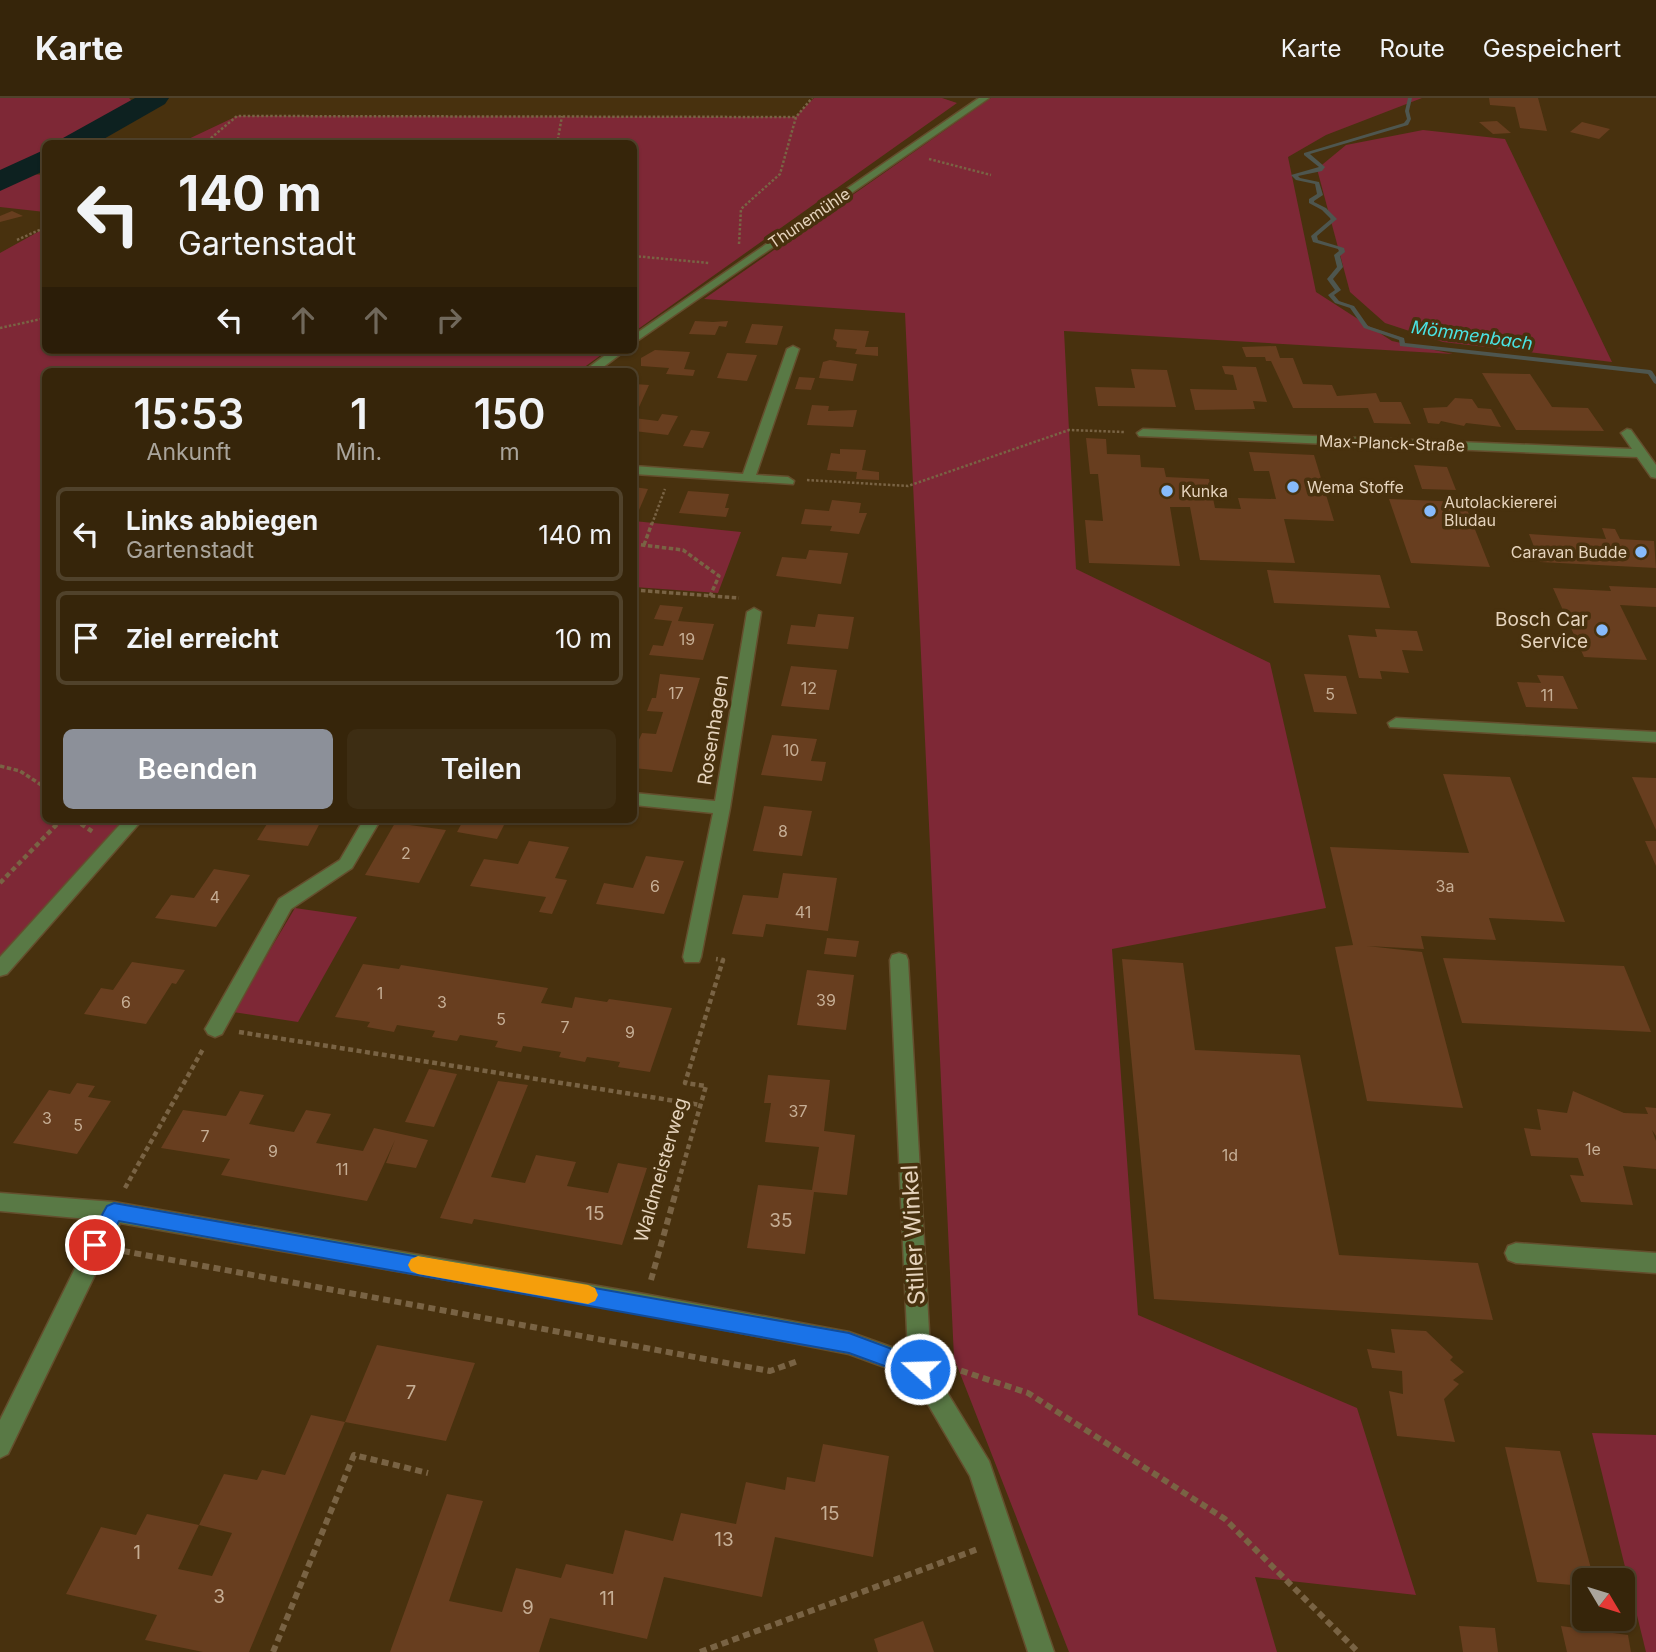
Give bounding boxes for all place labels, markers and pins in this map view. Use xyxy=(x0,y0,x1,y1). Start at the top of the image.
place label: Wema Stoffe xyxy=(1307,477,1404,497)
marker: Wema Stoffe xyxy=(1285,479,1301,495)
place label: Kunka xyxy=(1181,481,1228,501)
marker: Kunka xyxy=(1159,483,1175,499)
place label: Autolackiererei Bludau xyxy=(1444,492,1557,530)
marker: Autolackiererei Bludau xyxy=(1422,503,1438,519)
place label: Caravan Budde xyxy=(1511,542,1627,562)
marker: Caravan Budde xyxy=(1633,544,1649,560)
place label: Bosch Car Service xyxy=(1495,608,1588,653)
marker: Bosch Car Service xyxy=(1594,622,1610,638)
pin xyxy=(65,1215,125,1275)

